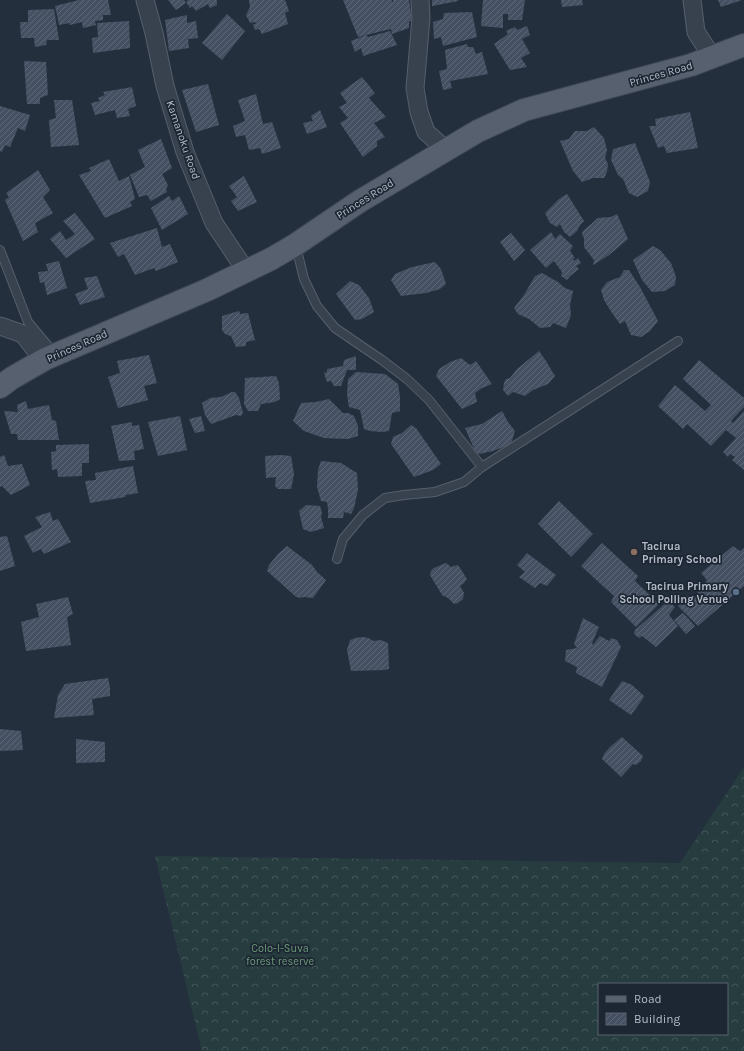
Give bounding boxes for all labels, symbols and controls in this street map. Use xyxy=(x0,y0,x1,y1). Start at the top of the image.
street label: Princes Road xyxy=(628,59,694,89)
street label: Kamanoku Road xyxy=(163,99,203,181)
street label: Princes Road xyxy=(334,176,396,222)
street label: Princes Road xyxy=(45,327,109,365)
place label: Tacirua Primary School xyxy=(642,540,721,566)
marker: Tacirua Primary School xyxy=(629,547,639,557)
place label: Tacirua Primary School Polling Venue xyxy=(619,580,728,606)
marker: Tacirua Primary School Polling Venue xyxy=(731,587,741,597)
park label: Colo-I-Suva forest reserve xyxy=(246,942,314,968)
legend xyxy=(598,983,728,1035)
text: Road xyxy=(634,992,662,1006)
text: Building xyxy=(634,1012,681,1026)

